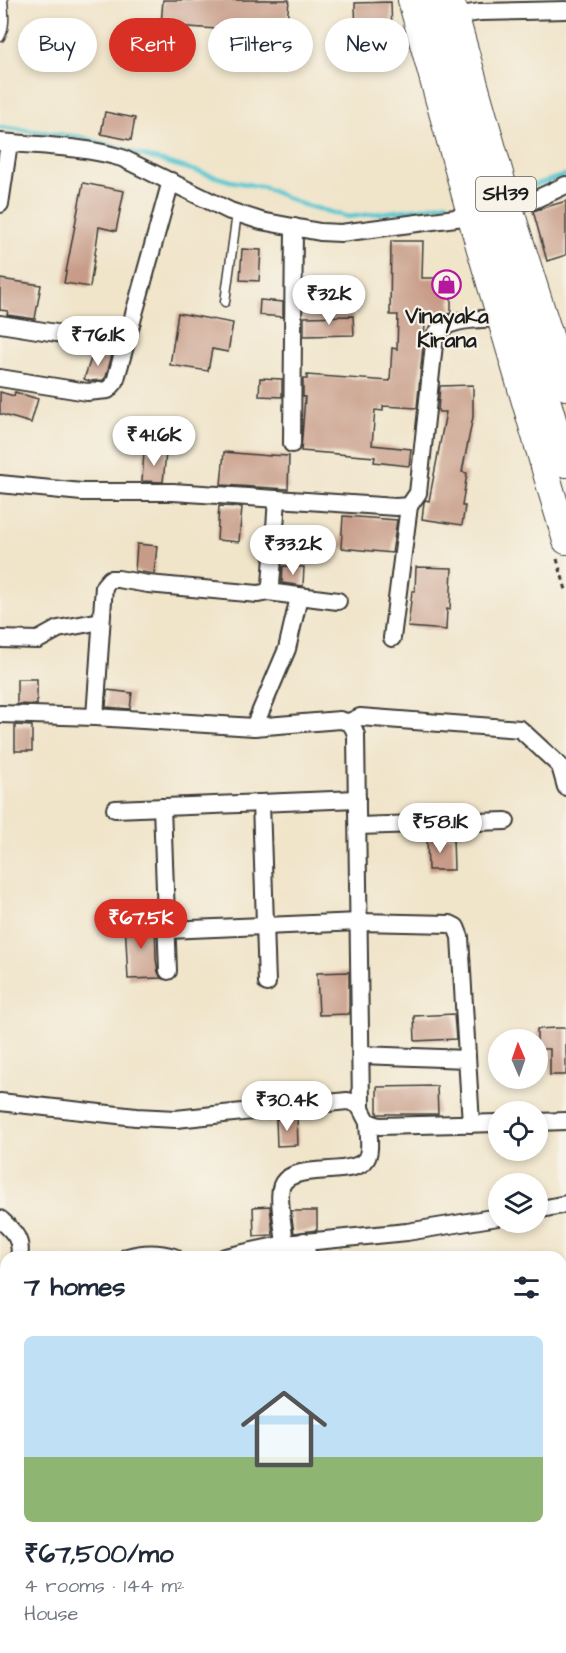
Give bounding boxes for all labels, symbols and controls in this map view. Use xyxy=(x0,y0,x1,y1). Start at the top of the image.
chip: Buy xyxy=(18,18,97,72)
chip: Rent xyxy=(109,18,196,72)
chip: Filters xyxy=(208,18,313,72)
chip: New xyxy=(325,18,409,72)
road number: SH39 xyxy=(476,177,536,211)
shop icon: Vinayaka Kirana xyxy=(431,269,463,301)
pin: ₹32K xyxy=(293,275,365,326)
text: ₹32K xyxy=(306,280,352,308)
place label: Vinayaka Kirana xyxy=(404,302,489,355)
pin: ₹76.1K xyxy=(49,316,147,367)
text: ₹76.1K xyxy=(71,321,125,349)
pin: ₹41.6K xyxy=(105,416,203,467)
text: ₹41.6K xyxy=(126,421,182,449)
pin: ₹33.2K xyxy=(244,525,342,576)
text: ₹33.2K xyxy=(264,530,322,558)
pin: ₹58.1K xyxy=(391,803,489,854)
text: ₹58.1K xyxy=(412,808,468,836)
pin: ₹67.5K xyxy=(92,899,190,950)
text: ₹67.5K xyxy=(108,904,174,932)
north arrow xyxy=(488,1029,548,1089)
map controls xyxy=(488,1029,548,1233)
pin: ₹30.4K xyxy=(238,1081,336,1132)
text: ₹30.4K xyxy=(256,1086,318,1114)
button: locate xyxy=(488,1101,548,1161)
button: layers xyxy=(488,1173,548,1233)
text: 7 homes xyxy=(24,1269,125,1305)
icon: filters xyxy=(510,1271,543,1304)
icon: home xyxy=(230,1375,338,1483)
text: ₹67,500/mo xyxy=(24,1536,174,1572)
text: 4 rooms · 144 m² xyxy=(24,1572,184,1600)
text: House xyxy=(24,1600,78,1628)

